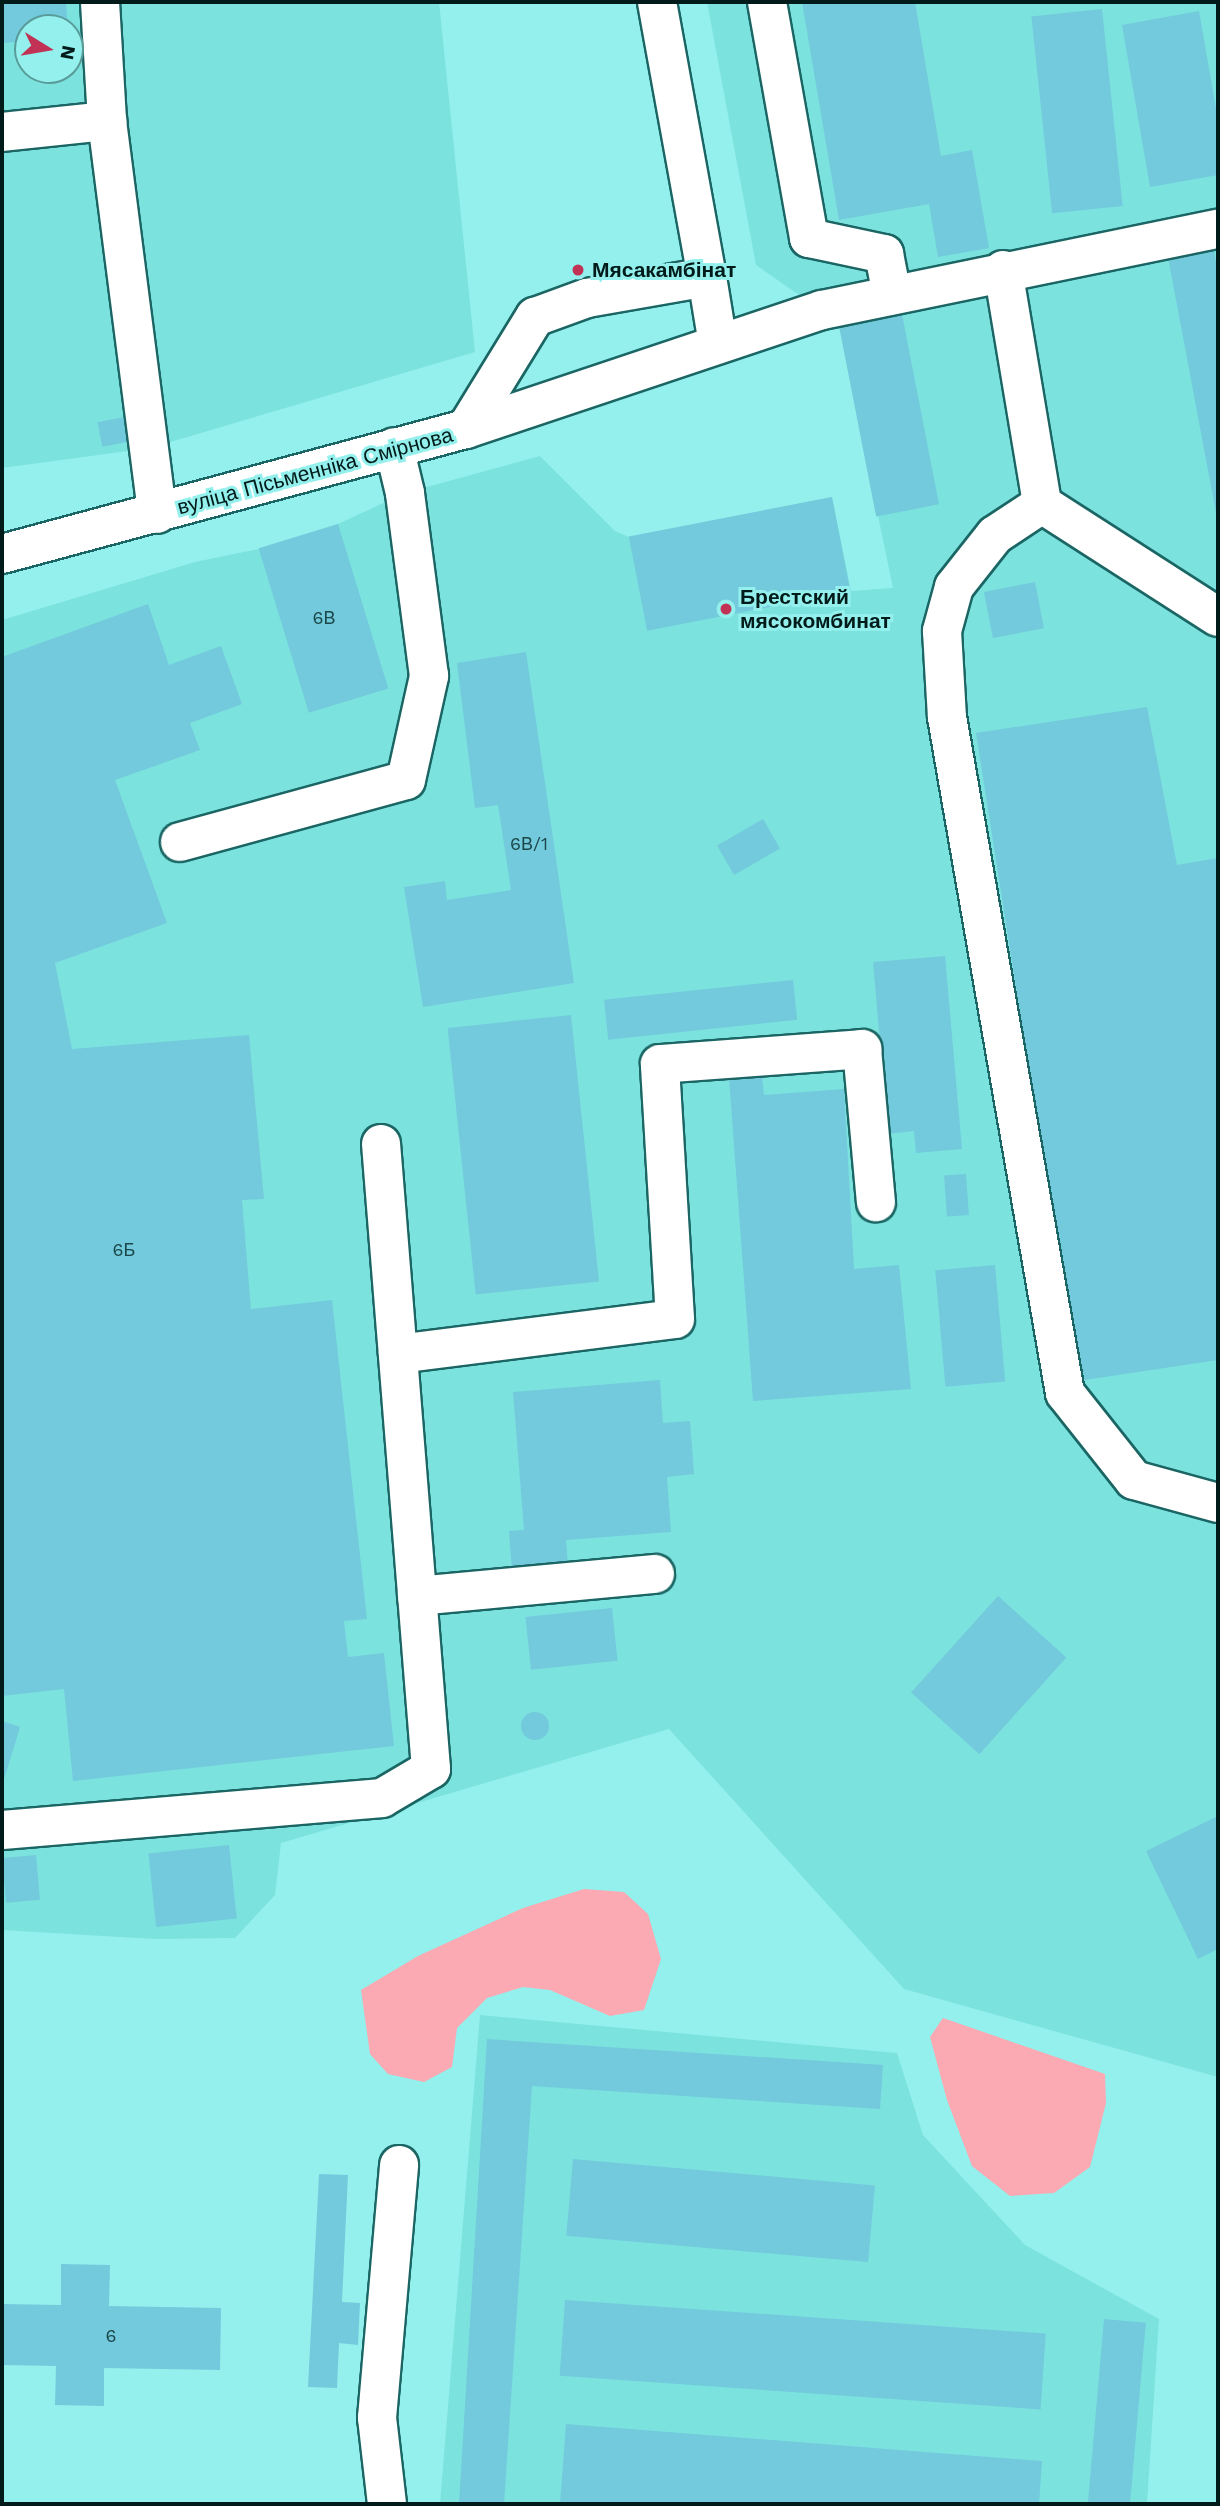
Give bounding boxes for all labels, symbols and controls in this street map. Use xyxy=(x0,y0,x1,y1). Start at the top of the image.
north arrow xyxy=(14,14,84,84)
text: N xyxy=(56,44,81,62)
place label: Мясакамбінат xyxy=(592,257,736,283)
marker: Мясакамбінат xyxy=(570,262,586,278)
street label: вуліца Пісьменніка Смірнова xyxy=(175,422,455,520)
place label: Брестский мясокомбинат xyxy=(740,584,891,634)
marker: Брестский мясокомбинат xyxy=(718,601,734,617)
house number: 6В xyxy=(313,607,335,629)
house number: 6В/1 xyxy=(510,833,548,855)
house number: 6Б xyxy=(113,1239,135,1261)
house number: 6 xyxy=(106,2325,116,2347)

